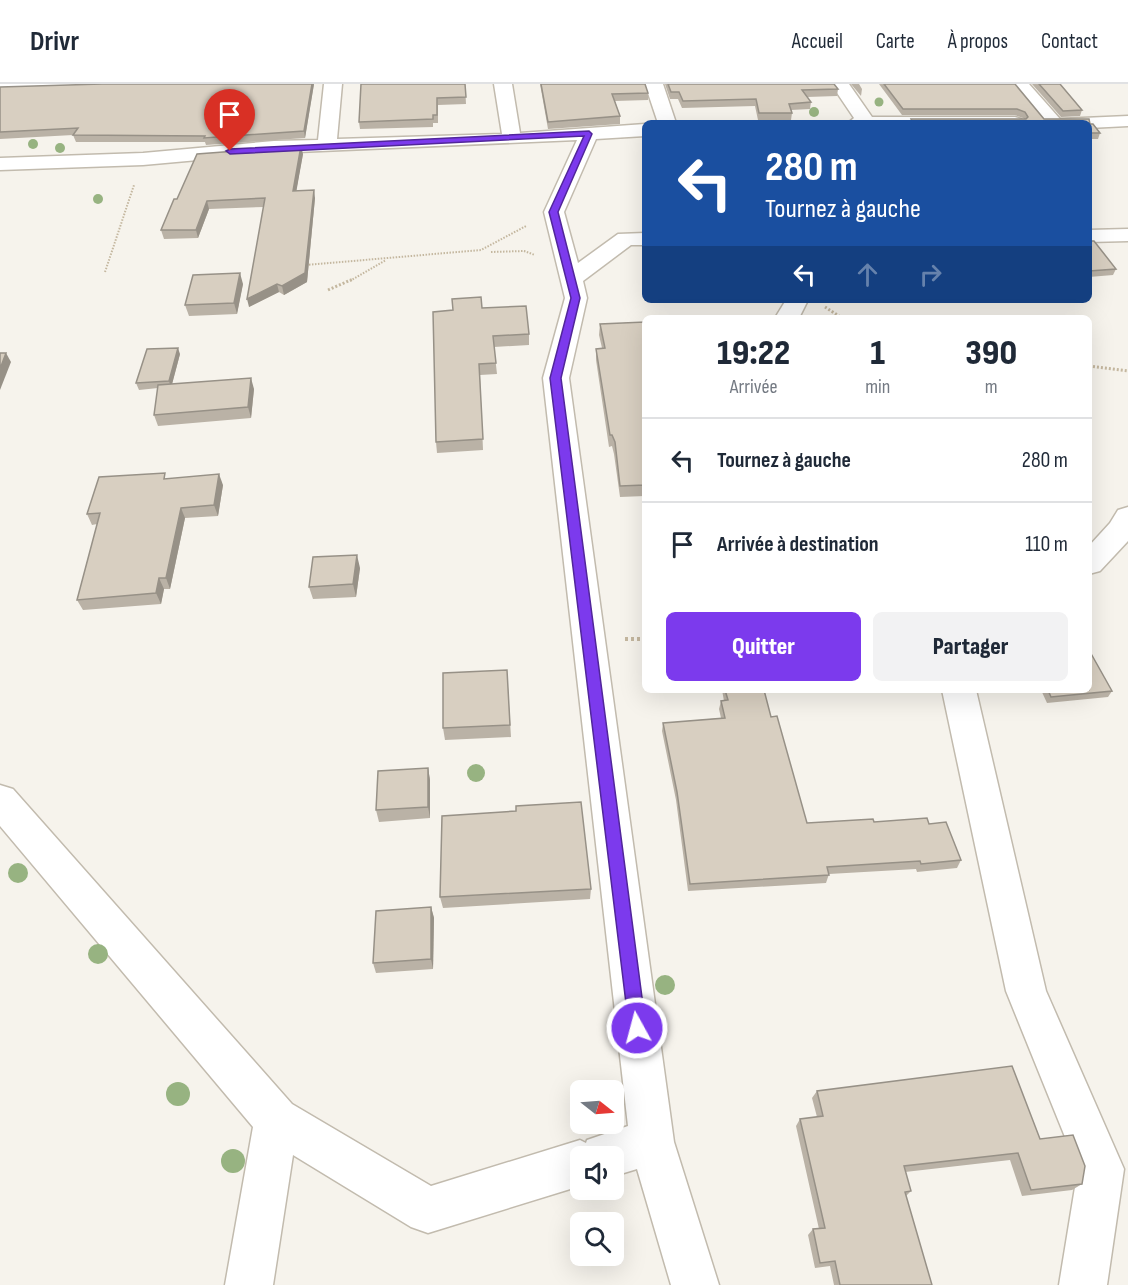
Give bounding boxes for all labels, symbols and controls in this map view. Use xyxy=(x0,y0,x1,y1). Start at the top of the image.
text: Drivr xyxy=(30,25,79,58)
text: Accueil xyxy=(792,29,843,54)
text: Carte xyxy=(876,29,915,54)
text: À propos xyxy=(948,29,1008,54)
text: Contact xyxy=(1041,29,1098,54)
pin xyxy=(204,89,255,151)
icon: arrive xyxy=(213,98,246,131)
text: 280 m xyxy=(765,142,858,193)
icon: left xyxy=(666,144,744,222)
text: Tournez à gauche xyxy=(765,193,921,225)
icon: left xyxy=(788,258,821,291)
icon: ahead xyxy=(851,258,884,291)
icon: right xyxy=(914,258,947,291)
text: 19:22 xyxy=(717,332,790,375)
text: 1 xyxy=(870,332,885,375)
text: 390 xyxy=(965,332,1017,375)
text: Arrivée xyxy=(730,375,777,399)
text: min xyxy=(865,375,890,399)
text: m xyxy=(985,375,998,399)
icon: left xyxy=(666,444,699,477)
text: Tournez à gauche xyxy=(717,447,851,474)
text: 280 m xyxy=(1022,447,1068,474)
icon: arrive xyxy=(666,528,699,561)
text: Arrivée à destination xyxy=(717,531,879,558)
text: 110 m xyxy=(1025,531,1068,558)
button: Quitter xyxy=(666,612,861,681)
button: Partager xyxy=(873,612,1068,681)
position arrow xyxy=(605,996,669,1060)
north arrow xyxy=(570,1080,624,1134)
map controls xyxy=(570,1080,624,1266)
button: sound xyxy=(570,1146,624,1200)
button: search xyxy=(570,1212,624,1266)

